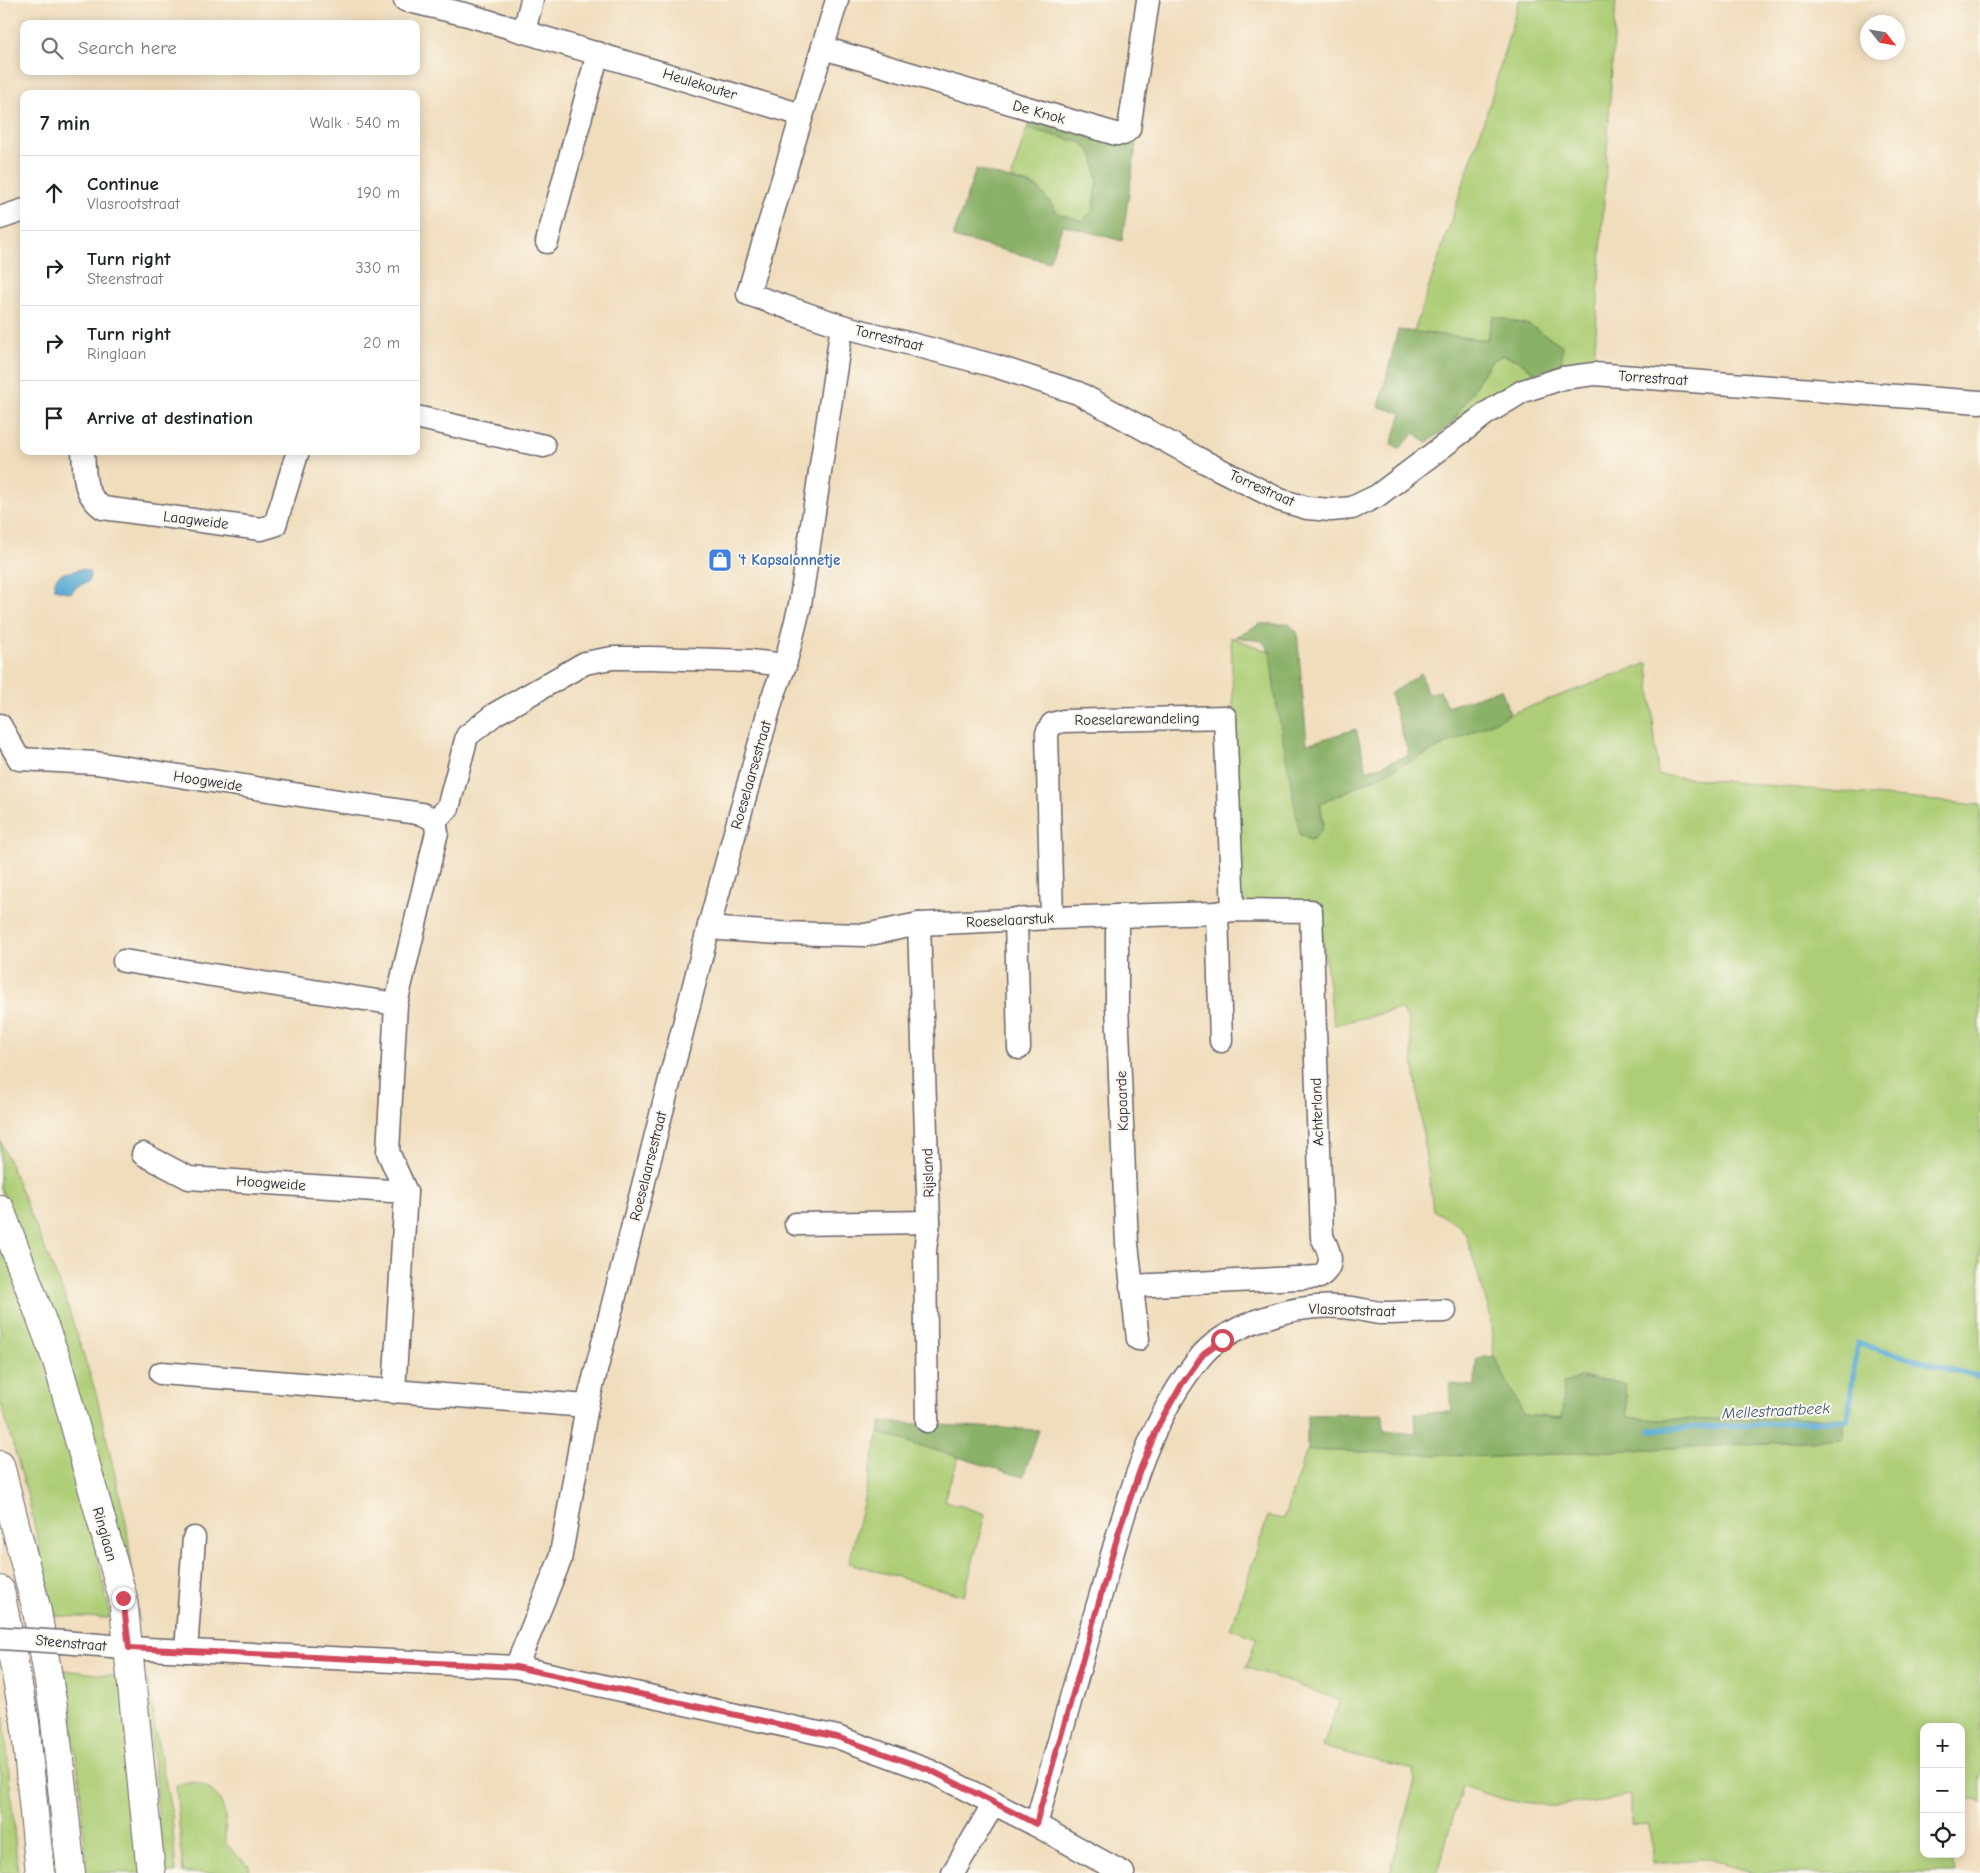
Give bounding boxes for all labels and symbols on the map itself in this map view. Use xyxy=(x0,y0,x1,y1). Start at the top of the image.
north arrow xyxy=(1860,15,1905,60)
street label: Heulekouter xyxy=(661,64,739,104)
street label: De Knok xyxy=(1011,96,1068,128)
street label: Torrestraat xyxy=(853,321,926,355)
street label: Torrestraat xyxy=(1618,367,1689,389)
street label: Torrestraat xyxy=(1227,466,1298,511)
street label: Laagweide xyxy=(162,507,230,533)
shop icon: 't Kapsalonnetje xyxy=(707,547,733,573)
place label: 't Kapsalonnetje xyxy=(738,551,840,569)
street label: Roeselarewandeling xyxy=(1074,709,1200,729)
street label: Roeselaarsestraat xyxy=(727,718,775,831)
street label: Hoogweide xyxy=(172,767,244,795)
street label: Roeselaarstuk xyxy=(966,909,1055,931)
street label: Kapaarde xyxy=(1112,1070,1132,1132)
street label: Achterland xyxy=(1307,1077,1327,1147)
street label: Roeselaarsestraat xyxy=(626,1109,670,1223)
street label: Rijsland xyxy=(918,1148,938,1198)
street label: Hoogweide xyxy=(236,1172,307,1194)
street label: Vlasrootstraat xyxy=(1308,1299,1396,1321)
route start xyxy=(1211,1329,1234,1352)
water label: Mellestraatbeek xyxy=(1721,1399,1831,1423)
street label: Ringlaan xyxy=(89,1505,121,1563)
route end xyxy=(112,1587,135,1610)
street label: Steenstraat xyxy=(35,1631,108,1655)

